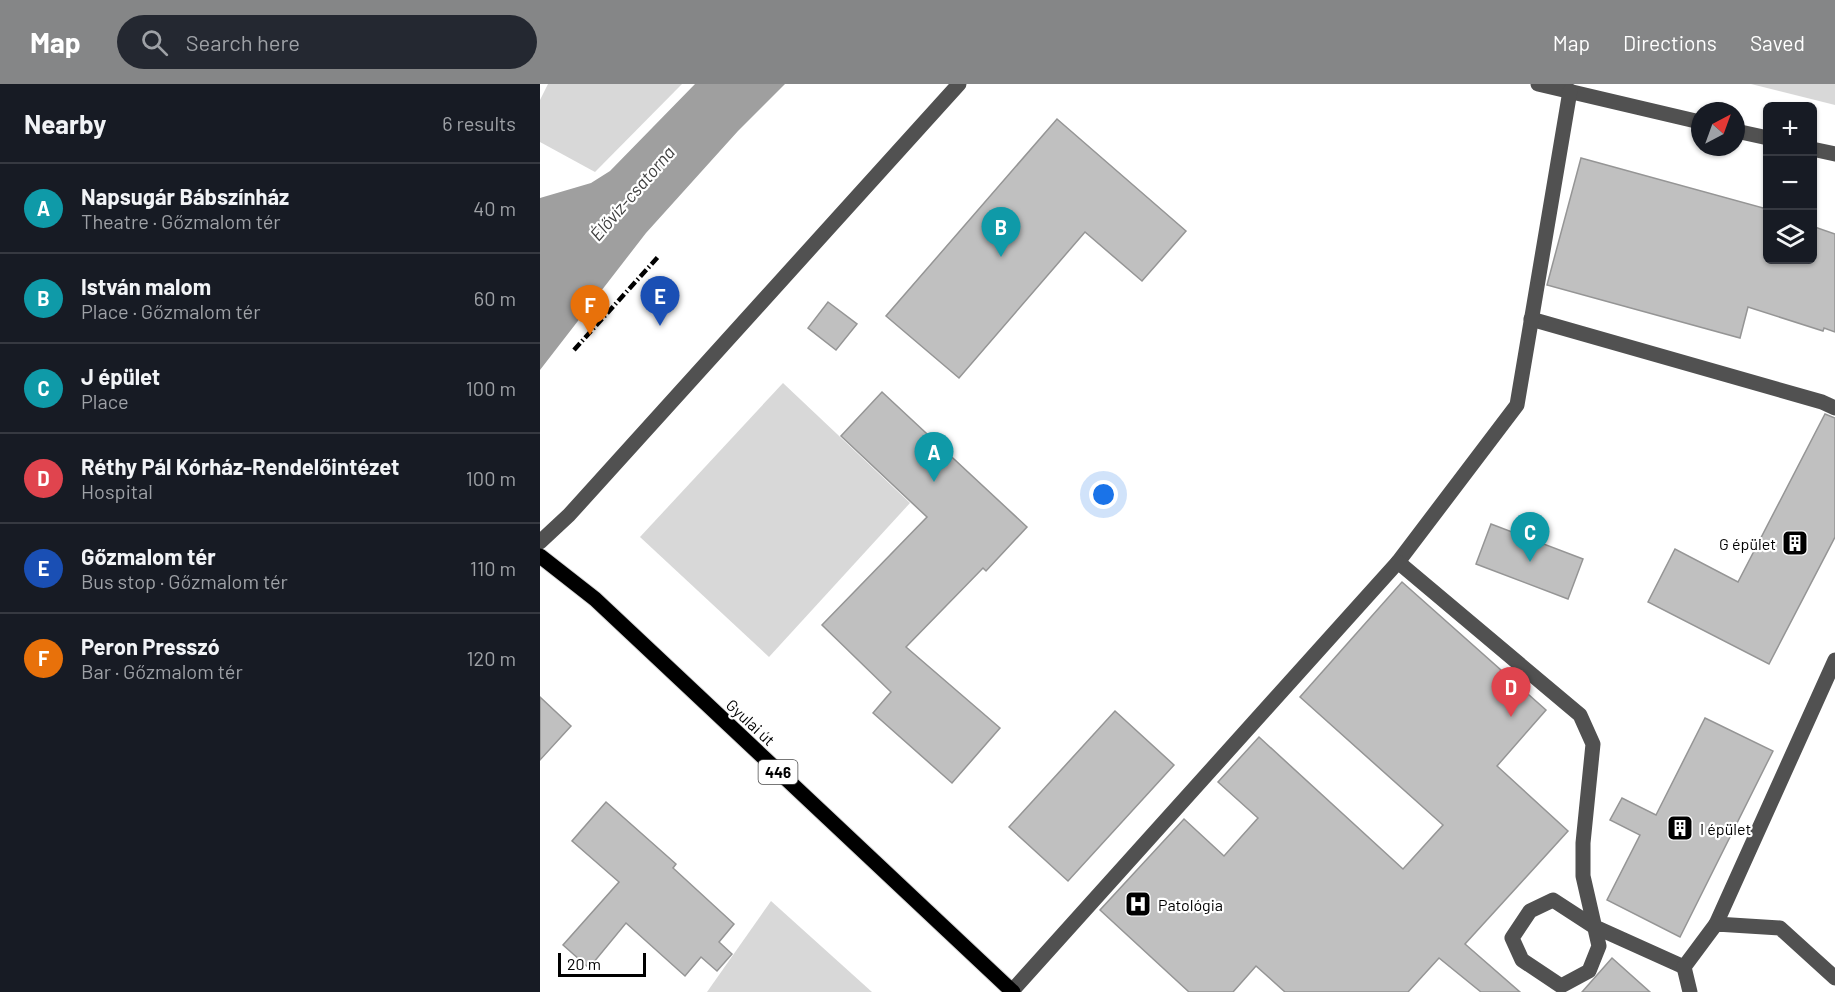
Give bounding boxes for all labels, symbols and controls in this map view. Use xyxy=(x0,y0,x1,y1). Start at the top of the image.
search box xyxy=(117,15,537,69)
text: Map xyxy=(30,25,81,59)
icon: search xyxy=(138,26,171,59)
text: Search here xyxy=(186,29,300,55)
text: Map xyxy=(1553,30,1590,55)
text: Directions xyxy=(1623,30,1717,55)
text: Saved xyxy=(1750,30,1805,55)
north arrow xyxy=(1691,102,1745,156)
map controls xyxy=(1763,102,1817,264)
button: + xyxy=(1763,102,1817,156)
text: Nearby xyxy=(24,108,106,139)
text: 6 results xyxy=(442,111,516,135)
water label: Élővíz-csatorna xyxy=(585,141,679,245)
button: − xyxy=(1763,156,1817,210)
text: Napsugár Bábszínház xyxy=(81,183,289,209)
text: A xyxy=(37,196,50,220)
text: 40 m xyxy=(473,196,516,220)
pin: B xyxy=(982,208,1020,257)
text: Theatre · Gőzmalom tér xyxy=(81,209,281,233)
button: layers xyxy=(1763,210,1817,264)
text: István malom xyxy=(81,273,211,299)
pin: E xyxy=(640,276,680,326)
text: B xyxy=(37,286,50,310)
text: 60 m xyxy=(474,286,516,310)
pin: F xyxy=(571,286,610,335)
text: Place · Gőzmalom tér xyxy=(81,299,260,323)
text: J épület xyxy=(81,363,160,389)
text: C xyxy=(37,376,50,400)
text: 100 m xyxy=(466,376,516,400)
text: Place xyxy=(81,389,129,413)
pin: A xyxy=(914,432,954,482)
text: Réthy Pál Kórház-Rendelőintézet xyxy=(81,453,399,479)
text: D xyxy=(37,466,50,490)
text: 100 m xyxy=(466,466,516,490)
text: Hospital xyxy=(81,479,153,503)
your location xyxy=(1089,480,1118,509)
pin: C xyxy=(1510,512,1550,562)
building icon: G épület xyxy=(1780,528,1810,558)
place label: G épület xyxy=(1719,534,1776,553)
text: Gőzmalom tér xyxy=(81,543,216,569)
text: E xyxy=(38,556,49,580)
text: 110 m xyxy=(470,556,516,580)
text: Bus stop · Gőzmalom tér xyxy=(81,569,288,593)
text: Peron Presszó xyxy=(81,633,220,659)
text: F xyxy=(38,646,49,670)
text: 120 m xyxy=(466,646,516,670)
text: Bar · Gőzmalom tér xyxy=(81,659,243,683)
pin: D xyxy=(1492,668,1530,717)
street label: Gyulai út xyxy=(723,695,779,749)
road number: 446 xyxy=(758,760,798,784)
building icon: I épület xyxy=(1665,813,1695,843)
place label: I épület xyxy=(1700,819,1751,838)
hospital icon: Patológia xyxy=(1123,889,1153,919)
place label: Patológia xyxy=(1158,895,1223,914)
scale bar xyxy=(558,950,646,978)
text: 20 m xyxy=(567,954,601,973)

